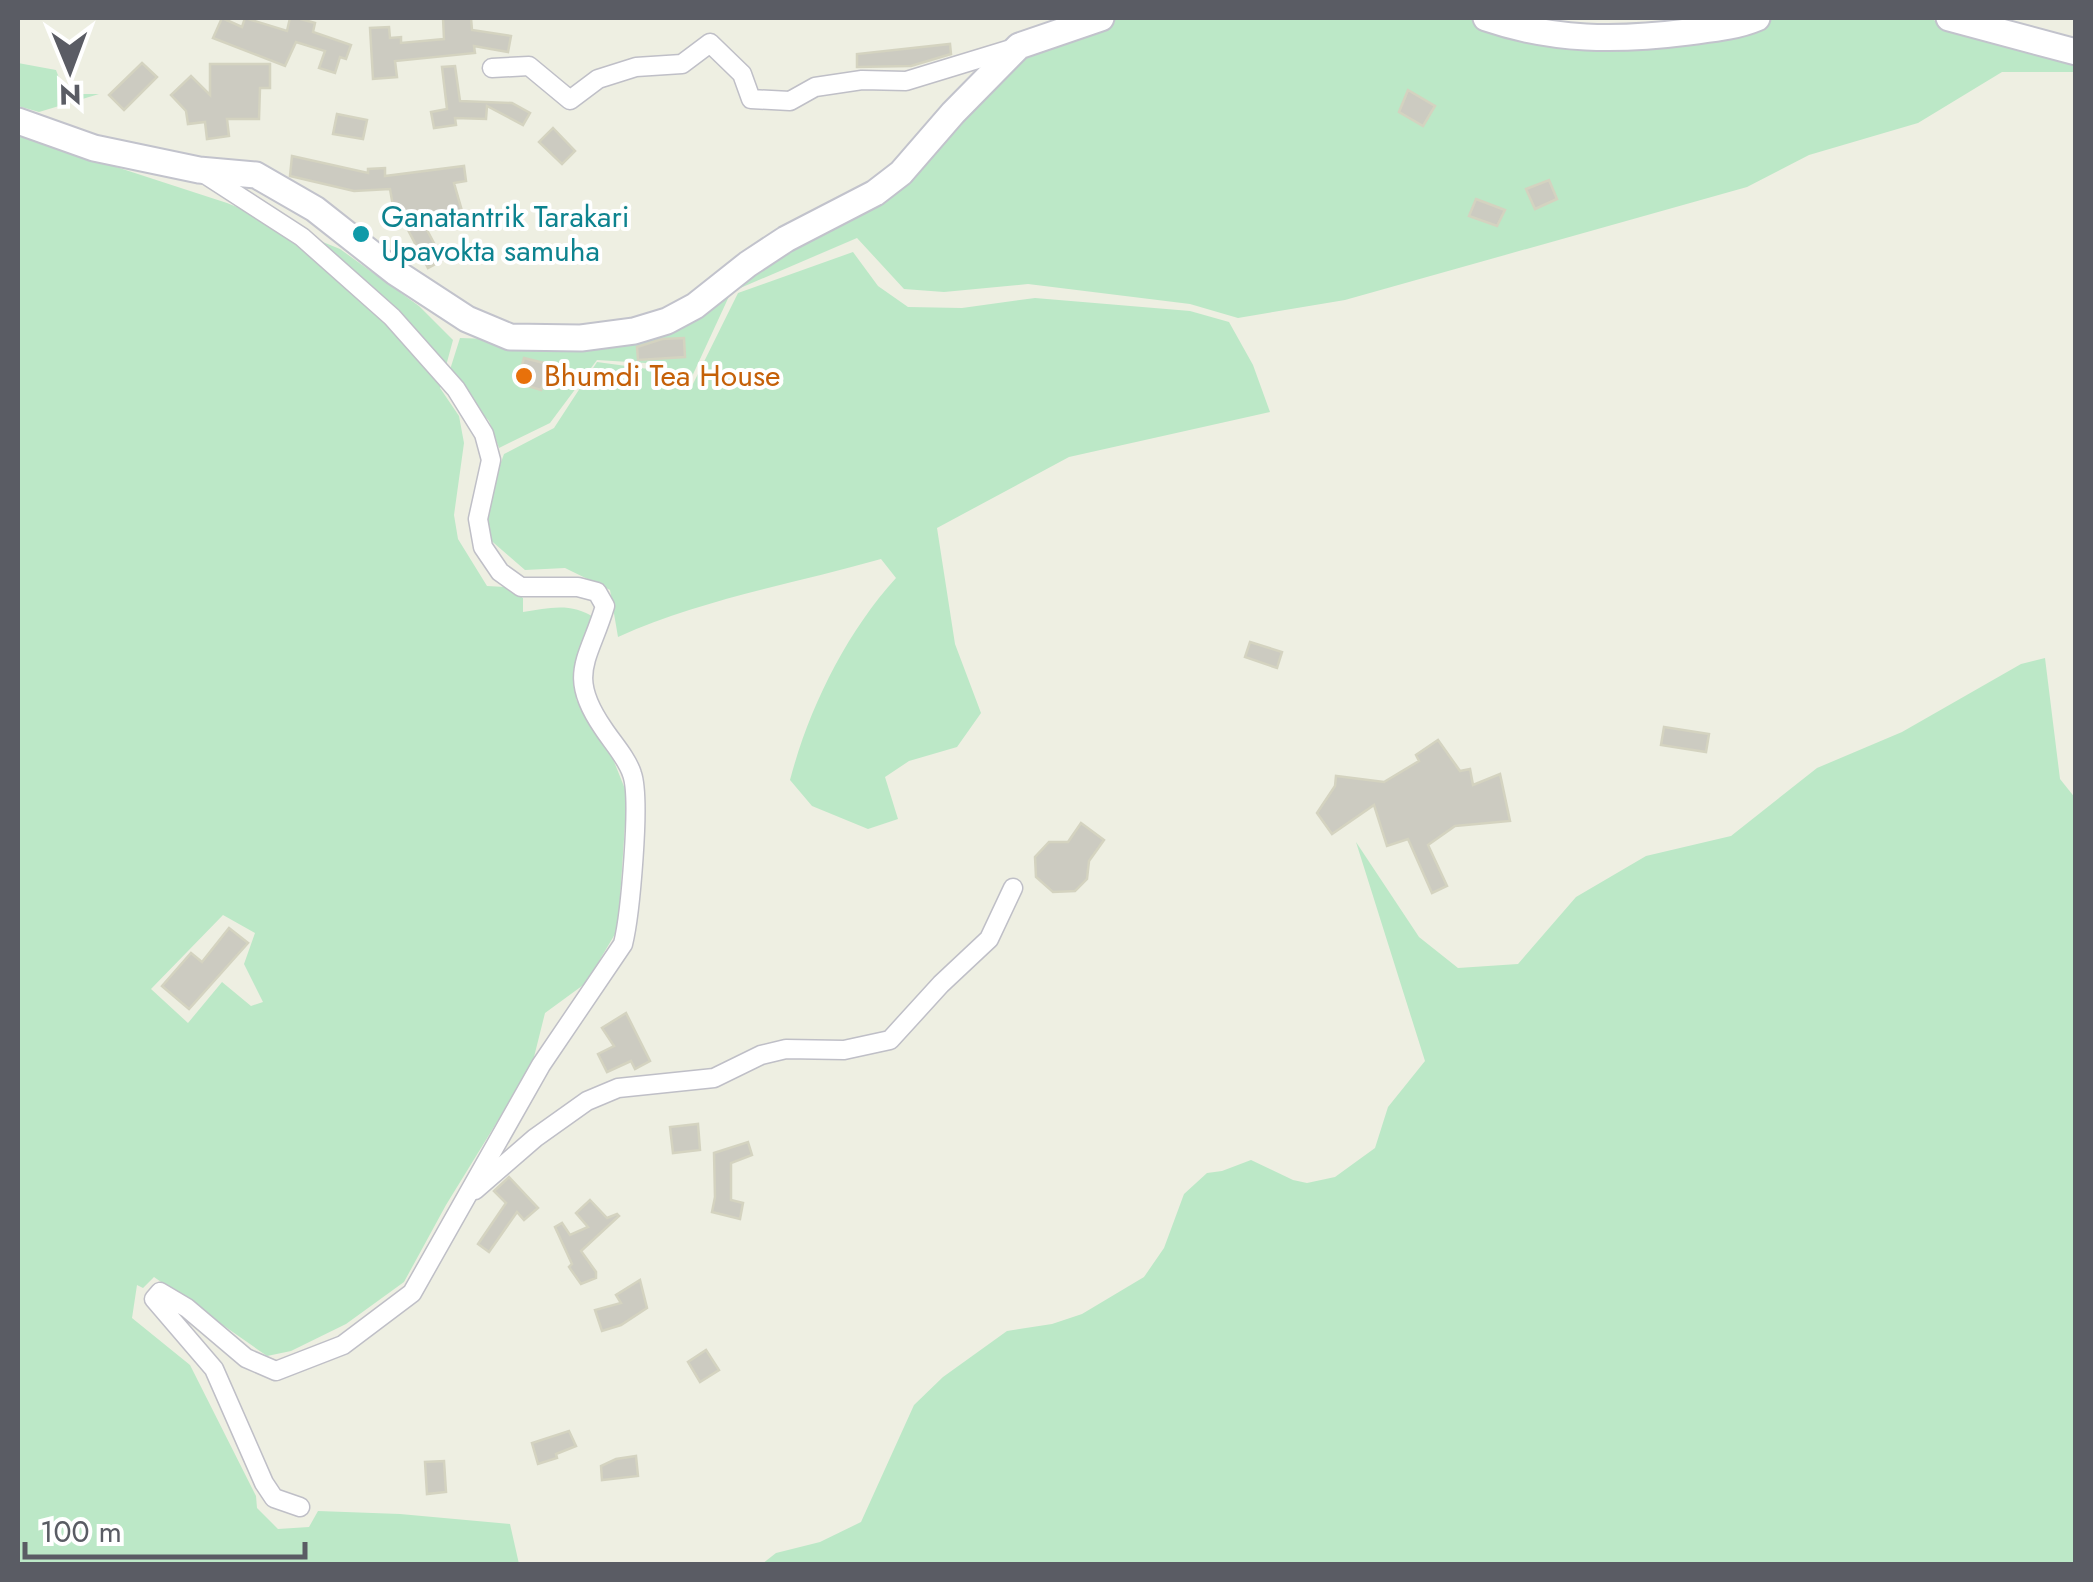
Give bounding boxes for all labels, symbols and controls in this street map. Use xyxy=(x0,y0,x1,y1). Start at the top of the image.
north arrow xyxy=(20,20,120,120)
text: N xyxy=(59,74,82,115)
place label: Ganatantrik Tarakari Upavokta samuha xyxy=(381,195,630,272)
marker: Ganatantrik Tarakari Upavokta samuha xyxy=(350,223,372,245)
place label: Bhumdi Tea House xyxy=(544,354,781,397)
marker: Bhumdi Tea House xyxy=(513,365,535,387)
scale bar xyxy=(25,1497,305,1559)
text: 100 m xyxy=(40,1510,122,1553)

